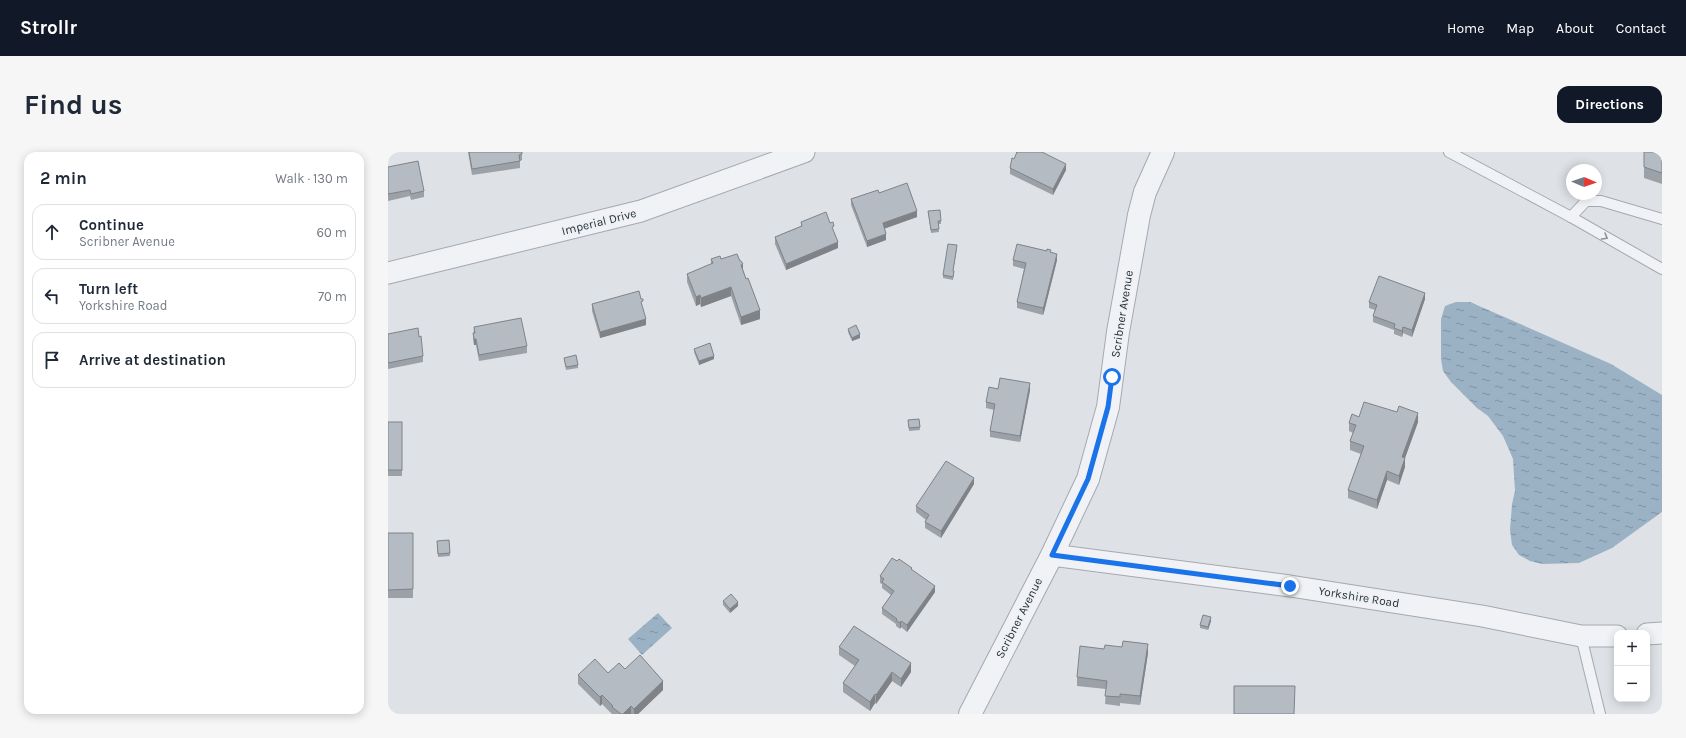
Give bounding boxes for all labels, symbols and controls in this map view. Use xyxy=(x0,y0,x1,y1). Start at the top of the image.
text: Strollr xyxy=(20,17,77,39)
text: Home xyxy=(1447,20,1484,37)
text: Map xyxy=(1506,20,1534,37)
text: About xyxy=(1556,20,1594,37)
text: Contact xyxy=(1616,20,1666,37)
button: Directions xyxy=(1557,86,1662,123)
text: Find us xyxy=(24,88,123,121)
north arrow xyxy=(1566,164,1602,200)
text: 2 min xyxy=(40,168,87,188)
text: Walk · 130 m xyxy=(275,171,348,186)
street label: Imperial Drive xyxy=(560,206,638,238)
text: Continue xyxy=(79,216,144,234)
icon: ahead xyxy=(41,221,63,243)
text: 60 m xyxy=(317,225,347,240)
one-way arrow xyxy=(1601,232,1608,239)
text: Scribner Avenue xyxy=(79,234,175,249)
street label: Scribner Avenue xyxy=(1108,269,1136,359)
text: Turn left xyxy=(79,280,138,298)
icon: left xyxy=(41,285,63,307)
text: 70 m xyxy=(318,289,347,304)
text: Yorkshire Road xyxy=(79,298,167,313)
icon: arrive xyxy=(41,349,63,371)
text: Arrive at destination xyxy=(79,351,226,369)
route start xyxy=(1103,368,1121,386)
street label: Scribner Avenue xyxy=(993,575,1045,661)
route end xyxy=(1281,577,1299,595)
street label: Yorkshire Road xyxy=(1318,584,1400,610)
map controls xyxy=(1614,630,1650,702)
button: + xyxy=(1614,630,1650,666)
button: − xyxy=(1614,666,1650,702)

